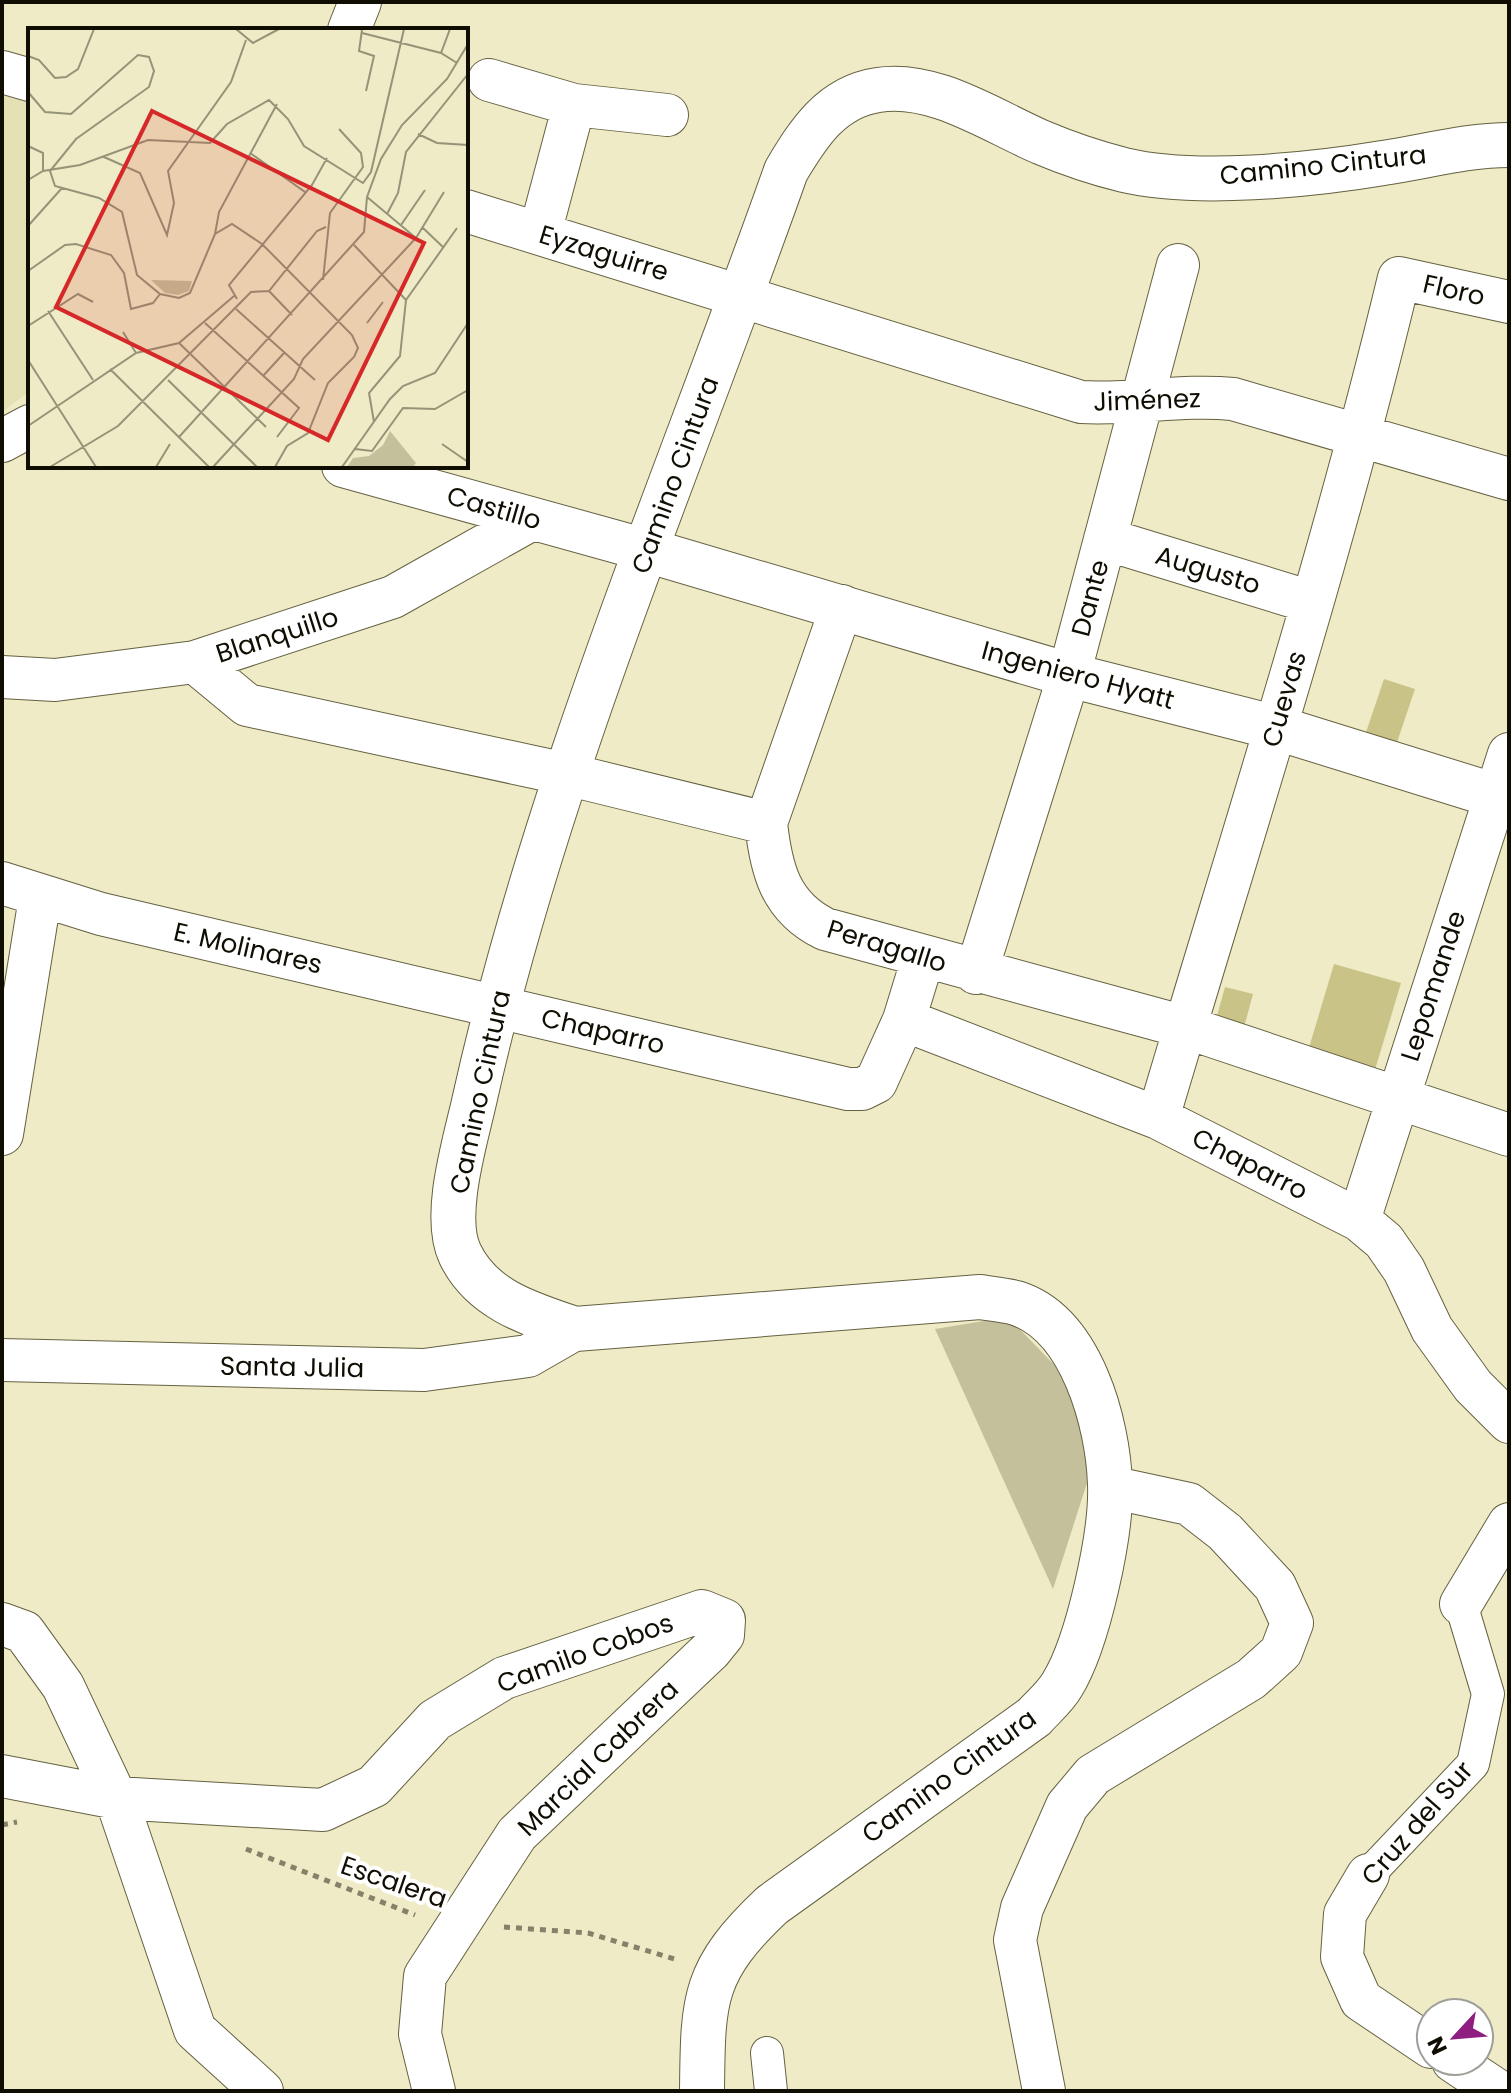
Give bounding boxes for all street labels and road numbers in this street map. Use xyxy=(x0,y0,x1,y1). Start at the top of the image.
street label: Camino Cintura xyxy=(1218,136,1428,194)
street label: Eyzaguirre xyxy=(535,216,673,290)
street label: Floro xyxy=(1420,265,1488,315)
street label: Camino Cintura xyxy=(623,371,727,579)
street label: Jiménez xyxy=(1093,380,1201,420)
street label: Castillo xyxy=(443,477,545,539)
street label: Augusto xyxy=(1151,537,1265,603)
street label: Dante xyxy=(1062,556,1118,640)
street label: Blanquillo xyxy=(211,598,343,672)
street label: Ingeniero Hyatt xyxy=(978,632,1178,718)
street label: Cuevas xyxy=(1253,647,1315,751)
street label: Lepomande xyxy=(1392,906,1474,1066)
street label: Peragallo xyxy=(823,911,951,981)
street label: E. Molinares xyxy=(170,913,326,983)
street label: Camino Cintura xyxy=(441,987,519,1197)
street label: Chaparro xyxy=(538,999,668,1063)
street label: Chaparro xyxy=(1186,1119,1314,1209)
street label: Santa Julia xyxy=(220,1348,364,1386)
street label: Camilo Cobos xyxy=(492,1604,678,1702)
street label: Marcial Cabrera xyxy=(510,1672,686,1844)
street label: Camino Cintura xyxy=(854,1700,1044,1852)
street label: Cruz del Sur xyxy=(1353,1753,1481,1893)
street label: Escalera xyxy=(336,1847,452,1917)

